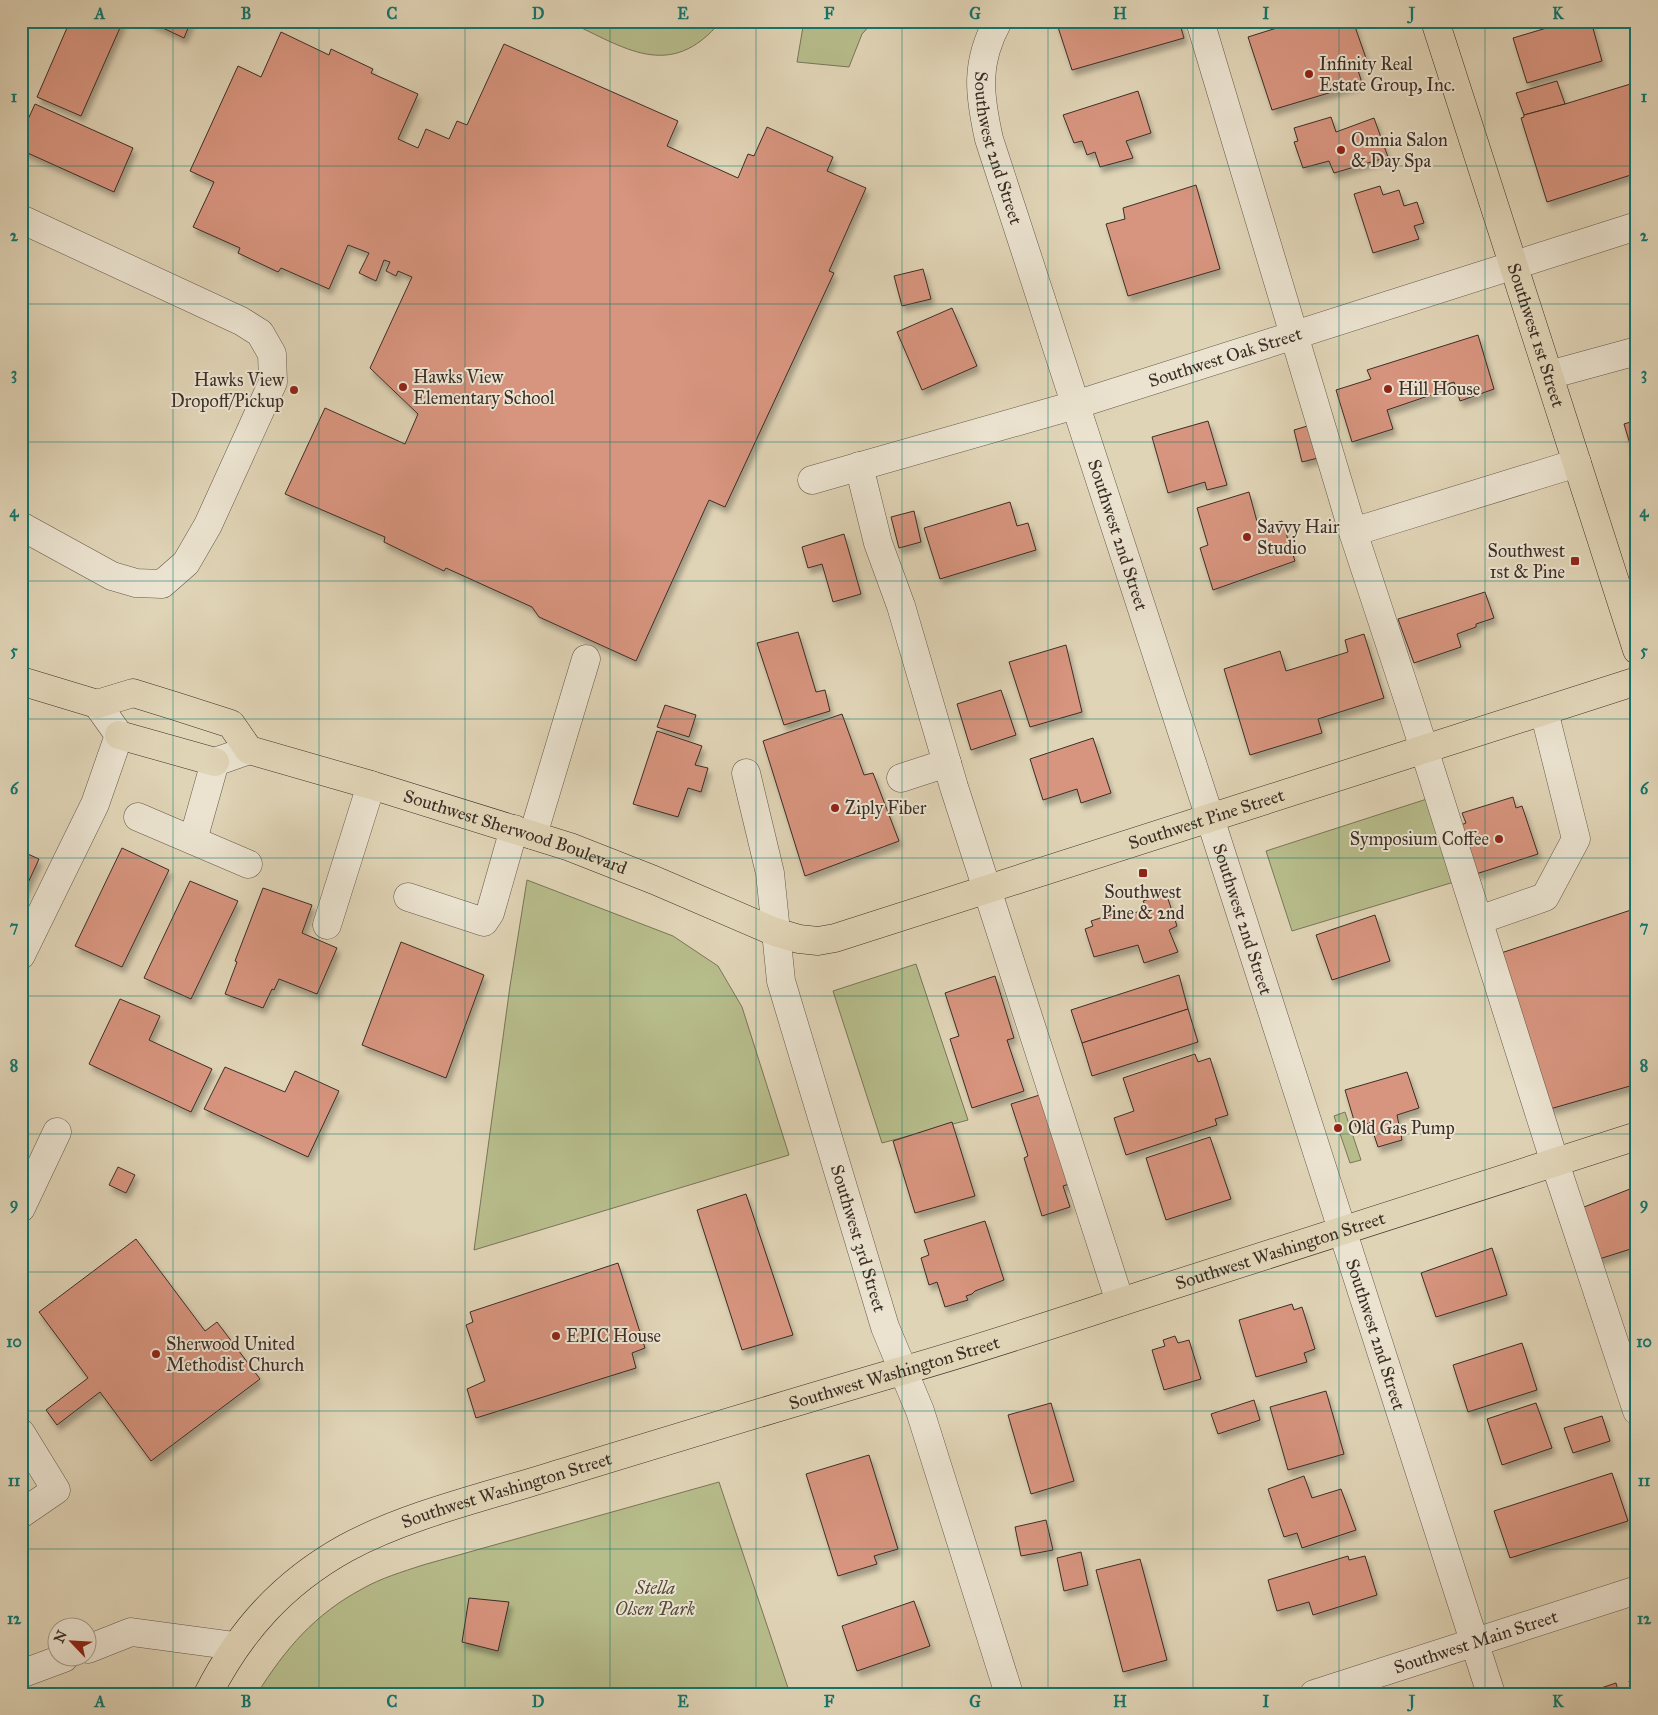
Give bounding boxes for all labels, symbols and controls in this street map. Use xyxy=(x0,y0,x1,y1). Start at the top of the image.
text: A xyxy=(94,4,106,23)
text: B xyxy=(241,4,251,23)
text: C xyxy=(387,4,398,23)
text: D xyxy=(532,4,545,23)
text: E xyxy=(677,4,689,23)
text: F xyxy=(824,4,835,23)
text: G xyxy=(969,4,981,23)
text: H xyxy=(1113,4,1127,23)
text: I xyxy=(1263,4,1270,23)
text: J xyxy=(1407,4,1416,24)
text: K xyxy=(1552,4,1564,23)
place label: Infinity Real Estate Group, Inc. xyxy=(1319,53,1455,96)
marker: Infinity Real Estate Group, Inc. xyxy=(1303,68,1315,80)
street label: Southwest 2nd Street xyxy=(970,71,1027,228)
text: 1 xyxy=(11,87,18,106)
text: 1 xyxy=(1641,87,1648,106)
place label: Omnia Salon & Day Spa xyxy=(1351,129,1448,172)
marker: Omnia Salon & Day Spa xyxy=(1335,144,1347,156)
text: 2 xyxy=(10,226,19,245)
text: 2 xyxy=(1640,226,1649,245)
street label: Southwest 1st Street xyxy=(1502,260,1570,411)
street label: Southwest Oak Street xyxy=(1146,322,1305,392)
text: 3 xyxy=(11,364,17,384)
text: 3 xyxy=(1641,364,1647,384)
place label: Hawks View Elementary School xyxy=(413,366,555,409)
place label: Hawks View Dropoff/Pickup xyxy=(170,369,284,412)
place label: Hill House xyxy=(1398,378,1480,400)
marker: Hawks View Elementary School xyxy=(397,381,409,393)
marker: Hill House xyxy=(1382,383,1394,395)
marker: Hawks View Dropoff/Pickup xyxy=(288,384,300,396)
street label: Southwest 2nd Street xyxy=(1083,457,1153,614)
text: 4 xyxy=(10,502,20,522)
text: 4 xyxy=(1640,502,1650,522)
place label: Savvy Hair Studio xyxy=(1257,516,1340,559)
marker: Savvy Hair Studio xyxy=(1241,531,1253,543)
place label: Southwest 1st & Pine xyxy=(1488,540,1566,583)
marker: Southwest 1st & Pine xyxy=(1569,555,1581,567)
text: 5 xyxy=(10,641,18,660)
text: 5 xyxy=(1640,641,1648,660)
text: 6 xyxy=(10,779,19,798)
text: 6 xyxy=(1640,779,1649,798)
street label: Southwest Pine Street xyxy=(1126,784,1288,854)
street label: Southwest Sherwood Boulevard xyxy=(401,785,630,879)
place label: Ziply Fiber xyxy=(845,797,927,819)
marker: Ziply Fiber xyxy=(829,802,841,814)
place label: Symposium Coffee xyxy=(1350,828,1489,850)
marker: Symposium Coffee xyxy=(1493,833,1505,845)
street label: Southwest 2nd Street xyxy=(1208,841,1277,998)
marker: Southwest Pine & 2nd xyxy=(1137,867,1149,879)
place label: Southwest Pine & 2nd xyxy=(1101,881,1185,924)
text: 7 xyxy=(10,917,19,936)
text: 7 xyxy=(1640,917,1649,936)
text: 8 xyxy=(10,1056,18,1075)
text: 8 xyxy=(1640,1056,1648,1075)
place label: Old Gas Pump xyxy=(1348,1117,1455,1139)
marker: Old Gas Pump xyxy=(1332,1122,1344,1134)
street label: Southwest 3rd Street xyxy=(826,1162,891,1315)
text: 9 xyxy=(10,1194,18,1214)
text: 9 xyxy=(1640,1194,1648,1214)
street label: Southwest Washington Street xyxy=(1173,1207,1388,1295)
street label: Southwest 2nd Street xyxy=(1341,1256,1410,1413)
place label: EPIC House xyxy=(566,1325,661,1347)
marker: EPIC House xyxy=(550,1330,562,1342)
street label: Southwest Washington Street xyxy=(786,1331,1003,1415)
text: 10 xyxy=(6,1332,22,1351)
text: 10 xyxy=(1636,1332,1652,1351)
place label: Sherwood United Methodist Church xyxy=(166,1333,304,1376)
marker: Sherwood United Methodist Church xyxy=(150,1348,162,1360)
street label: Southwest Washington Street xyxy=(398,1447,615,1533)
text: 11 xyxy=(8,1471,21,1490)
text: 11 xyxy=(1638,1471,1651,1490)
park label: Stella Olsen Park xyxy=(615,1577,695,1620)
street label: Southwest Main Street xyxy=(1391,1605,1561,1679)
text: 12 xyxy=(7,1609,22,1628)
text: 12 xyxy=(1637,1609,1652,1628)
north arrow xyxy=(48,1618,98,1668)
text: N xyxy=(50,1628,71,1646)
text: A xyxy=(94,1692,106,1711)
text: B xyxy=(241,1692,251,1711)
text: C xyxy=(387,1692,398,1711)
text: D xyxy=(532,1692,545,1711)
text: E xyxy=(677,1692,689,1711)
text: F xyxy=(824,1692,835,1711)
text: G xyxy=(969,1692,981,1711)
text: H xyxy=(1113,1692,1127,1711)
text: I xyxy=(1263,1692,1270,1711)
text: J xyxy=(1407,1692,1416,1712)
text: K xyxy=(1552,1692,1564,1711)

